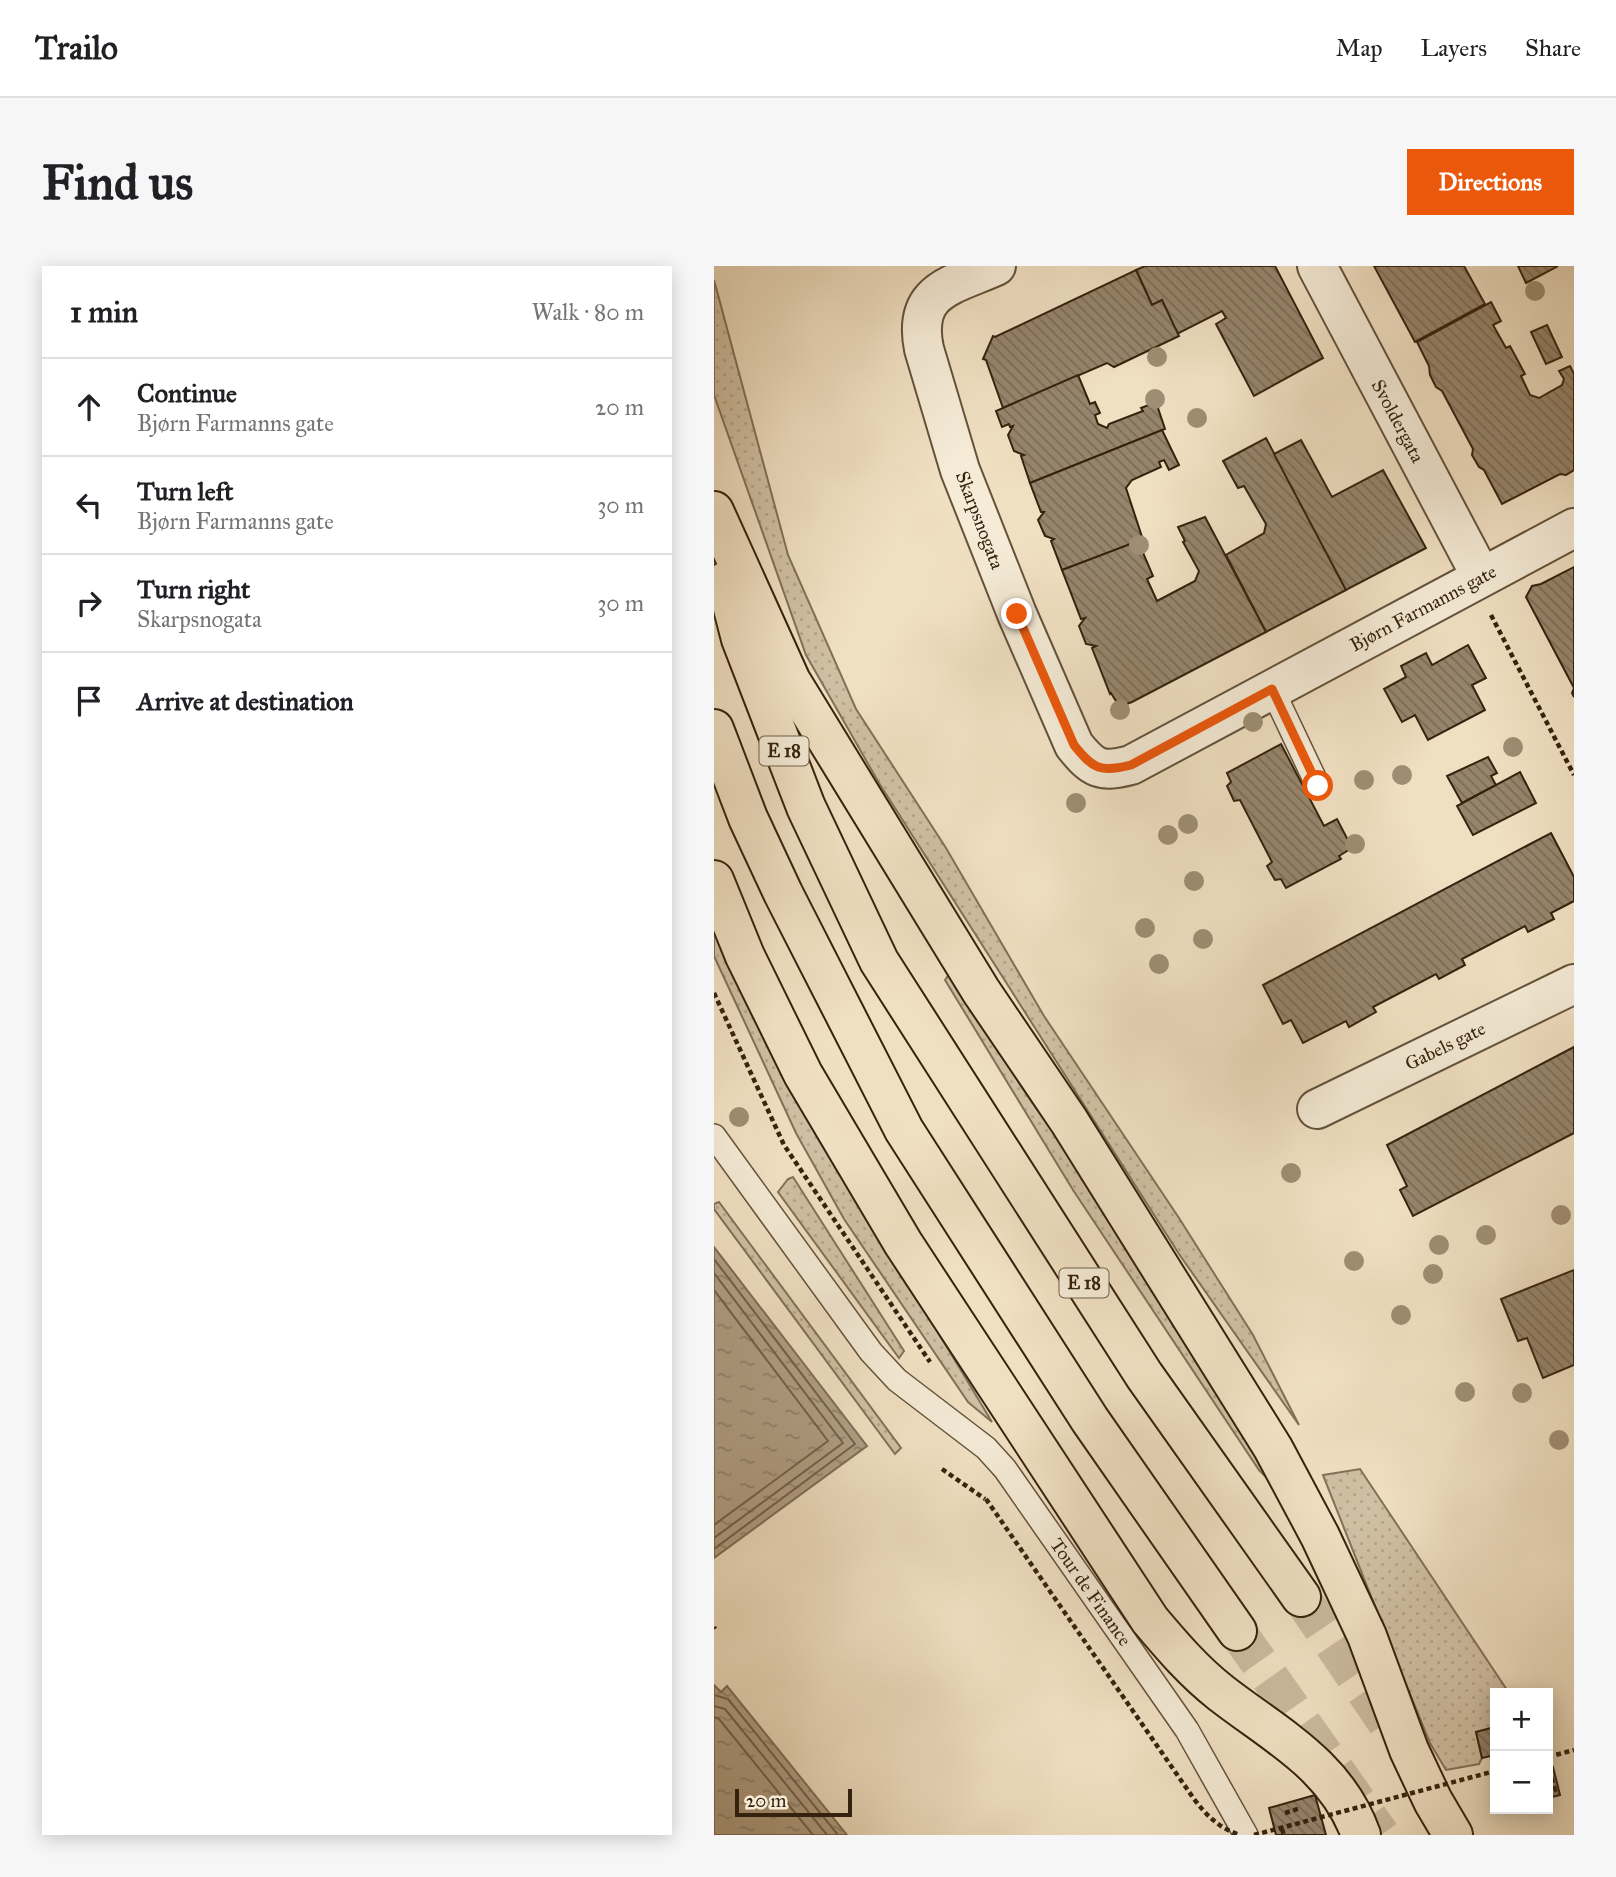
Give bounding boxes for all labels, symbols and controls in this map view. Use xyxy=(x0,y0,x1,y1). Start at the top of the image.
text: Trailo xyxy=(35,28,118,68)
text: Map xyxy=(1336,33,1383,63)
text: Layers xyxy=(1421,33,1487,63)
text: Share xyxy=(1525,33,1581,63)
button: Directions xyxy=(1407,149,1574,215)
text: Find us xyxy=(42,153,193,212)
text: 1 min xyxy=(70,294,138,330)
text: Walk · 80 m xyxy=(532,298,644,326)
street label: Svoldergata xyxy=(1366,376,1430,468)
text: Continue xyxy=(137,377,237,409)
icon: ahead xyxy=(70,388,108,426)
text: 20 m xyxy=(595,393,644,421)
text: Bjørn Farmanns gate xyxy=(137,409,334,437)
street label: Skarpsnogata xyxy=(950,468,1010,573)
text: Turn left xyxy=(137,475,233,507)
icon: left xyxy=(70,486,108,524)
text: 30 m xyxy=(597,491,644,519)
text: Bjørn Farmanns gate xyxy=(137,507,334,535)
street label: Bjørn Farmanns gate xyxy=(1346,560,1501,657)
text: Turn right xyxy=(137,573,250,605)
icon: right xyxy=(70,584,108,622)
text: 30 m xyxy=(597,589,644,617)
route end xyxy=(1001,598,1032,629)
text: Skarpsnogata xyxy=(137,605,262,633)
icon: arrive xyxy=(70,682,108,720)
text: Arrive at destination xyxy=(137,685,354,717)
road number: E 18 xyxy=(760,737,808,766)
route start xyxy=(1302,770,1333,801)
street label: Gabels gate xyxy=(1401,1017,1490,1076)
road number: E 18 xyxy=(1060,1268,1108,1298)
street label: Tour de Finance xyxy=(1045,1534,1137,1650)
map controls xyxy=(1490,1688,1553,1814)
button: + xyxy=(1490,1688,1553,1751)
button: − xyxy=(1490,1751,1553,1814)
scale bar xyxy=(735,1786,852,1818)
text: 20 m xyxy=(746,1789,787,1812)

